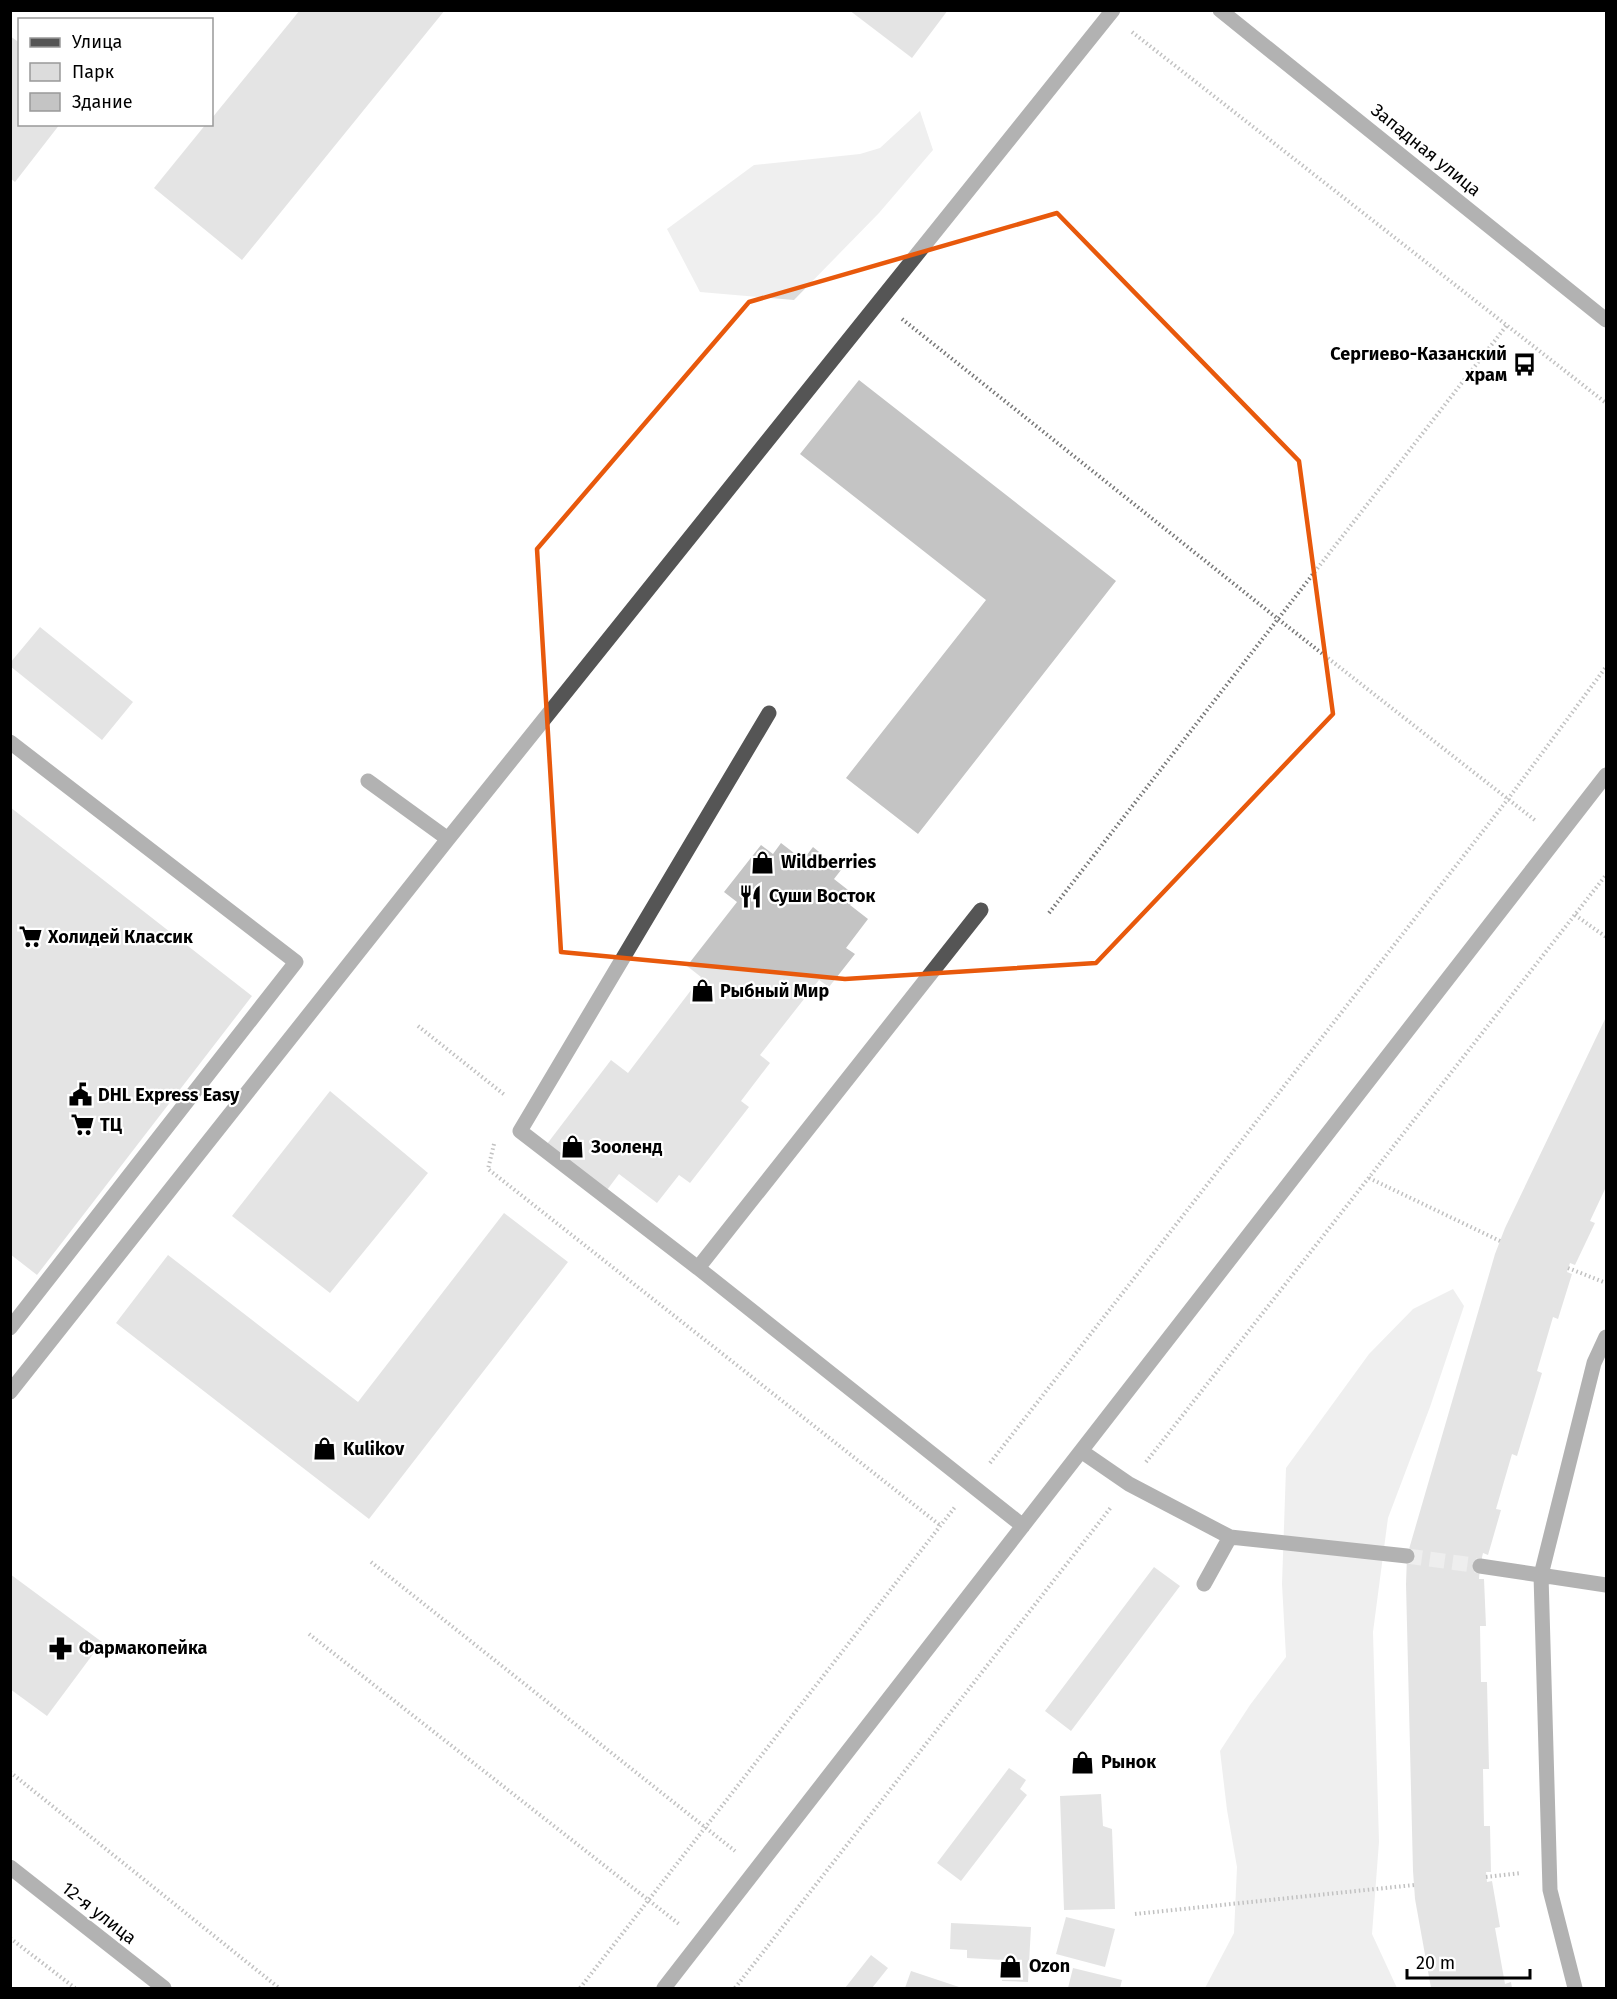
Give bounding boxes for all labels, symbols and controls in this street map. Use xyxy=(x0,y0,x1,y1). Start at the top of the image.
legend xyxy=(18,18,213,126)
text: Улица xyxy=(72,31,122,53)
text: Парк xyxy=(72,61,115,83)
text: Здание xyxy=(72,91,133,113)
street label: Западная улица xyxy=(1367,99,1485,201)
place label: Сергиево-Казанский храм xyxy=(1330,343,1507,386)
bus stop icon: Сергиево-Казанский храм xyxy=(1512,351,1538,377)
shop icon: Wildberries xyxy=(750,849,776,875)
place label: Wildberries xyxy=(781,851,877,873)
restaurant icon: Суши Восток xyxy=(738,883,764,909)
place label: Суши Восток xyxy=(769,885,876,907)
supermarket icon: Холидей Классик xyxy=(17,924,43,950)
place label: Холидей Классик xyxy=(47,926,193,948)
shop icon: Рыбный Мир xyxy=(689,978,715,1004)
place label: Рыбный Мир xyxy=(720,980,829,1002)
public building icon: DHL Express Easy xyxy=(67,1082,93,1108)
place label: DHL Express Easy xyxy=(98,1084,240,1106)
supermarket icon: ТЦ xyxy=(69,1112,95,1138)
place label: ТЦ xyxy=(100,1114,123,1136)
shop icon: Зооленд xyxy=(560,1134,586,1160)
place label: Зооленд xyxy=(590,1136,662,1158)
shop icon: Kulikov xyxy=(312,1436,338,1462)
place label: Kulikov xyxy=(343,1438,405,1460)
pharmacy icon: Фармакопейка xyxy=(48,1635,74,1661)
place label: Фармакопейка xyxy=(79,1637,208,1659)
shop icon: Рынок xyxy=(1070,1749,1096,1775)
place label: Рынок xyxy=(1101,1751,1156,1773)
street label: 12-я улица xyxy=(57,1877,141,1949)
scale bar xyxy=(1407,1942,1530,1980)
text: 20 m xyxy=(1416,1952,1455,1974)
shop icon: Ozon xyxy=(998,1953,1024,1979)
place label: Ozon xyxy=(1029,1955,1070,1977)

